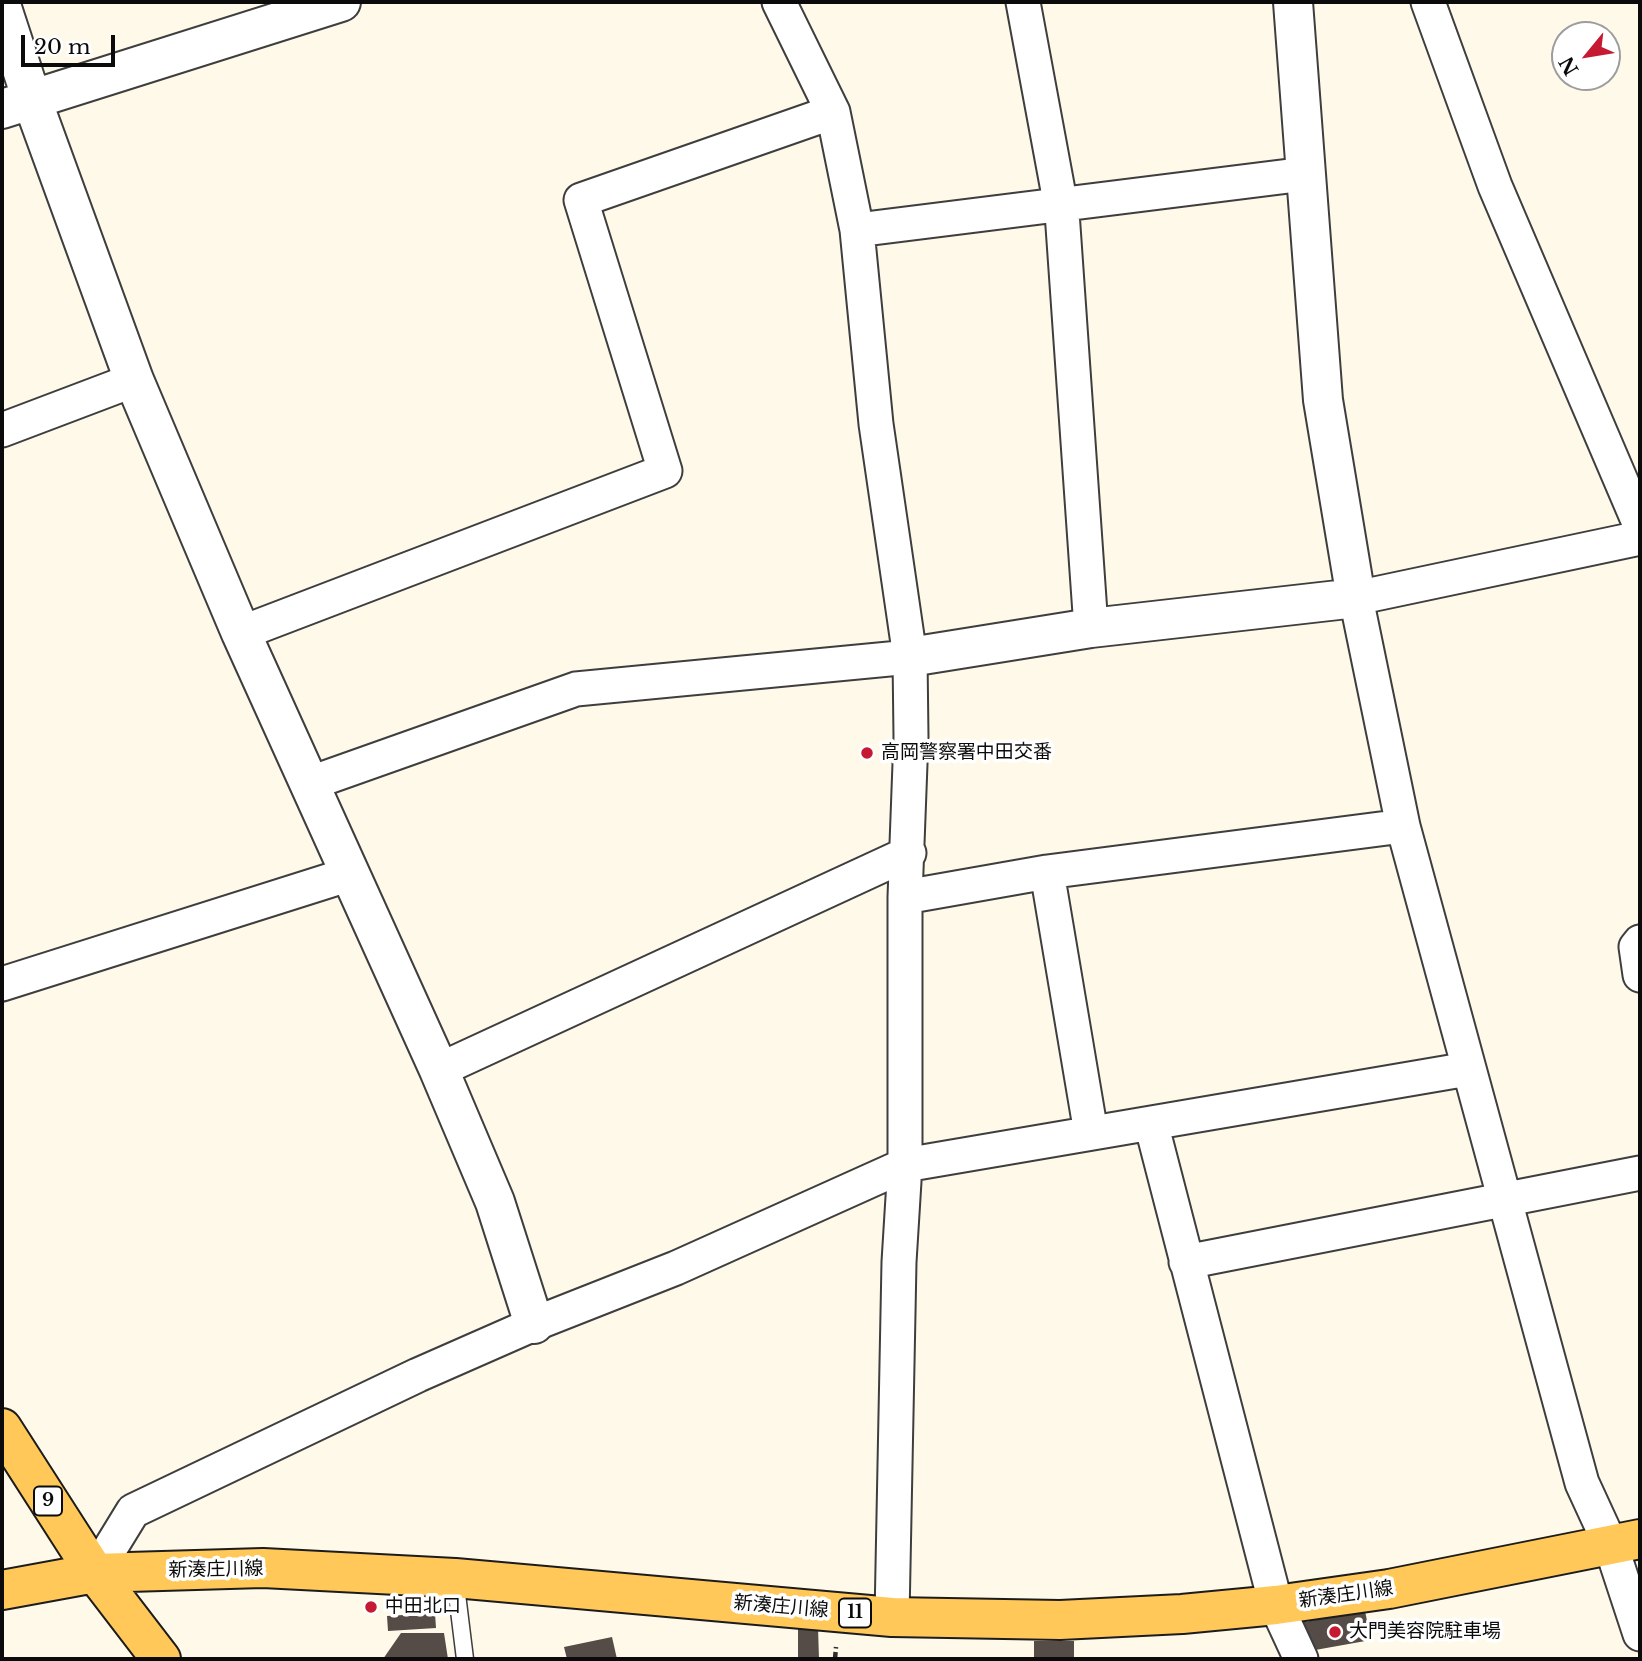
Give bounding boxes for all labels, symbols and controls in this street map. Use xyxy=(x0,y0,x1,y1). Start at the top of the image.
scale bar xyxy=(24,21,119,65)
north arrow xyxy=(1551,21,1621,91)
text: 20 m xyxy=(34,34,91,60)
text: N xyxy=(1555,52,1584,79)
place label: 高岡警察署中田交番 xyxy=(881,742,1052,764)
marker: 高岡警察署中田交番 xyxy=(859,745,875,761)
road number: 9 xyxy=(34,1486,62,1516)
street label: 新湊庄川線 xyxy=(168,1558,264,1582)
street label: 新湊庄川線 xyxy=(1297,1577,1395,1613)
street label: 新湊庄川線 xyxy=(733,1592,829,1622)
place label: 中田北口 xyxy=(385,1596,461,1618)
road number: 11 xyxy=(839,1598,871,1628)
marker: 中田北口 xyxy=(363,1599,379,1615)
place label: 大門美容院駐車場 xyxy=(1349,1621,1501,1643)
marker: 大門美容院駐車場 xyxy=(1327,1624,1343,1640)

